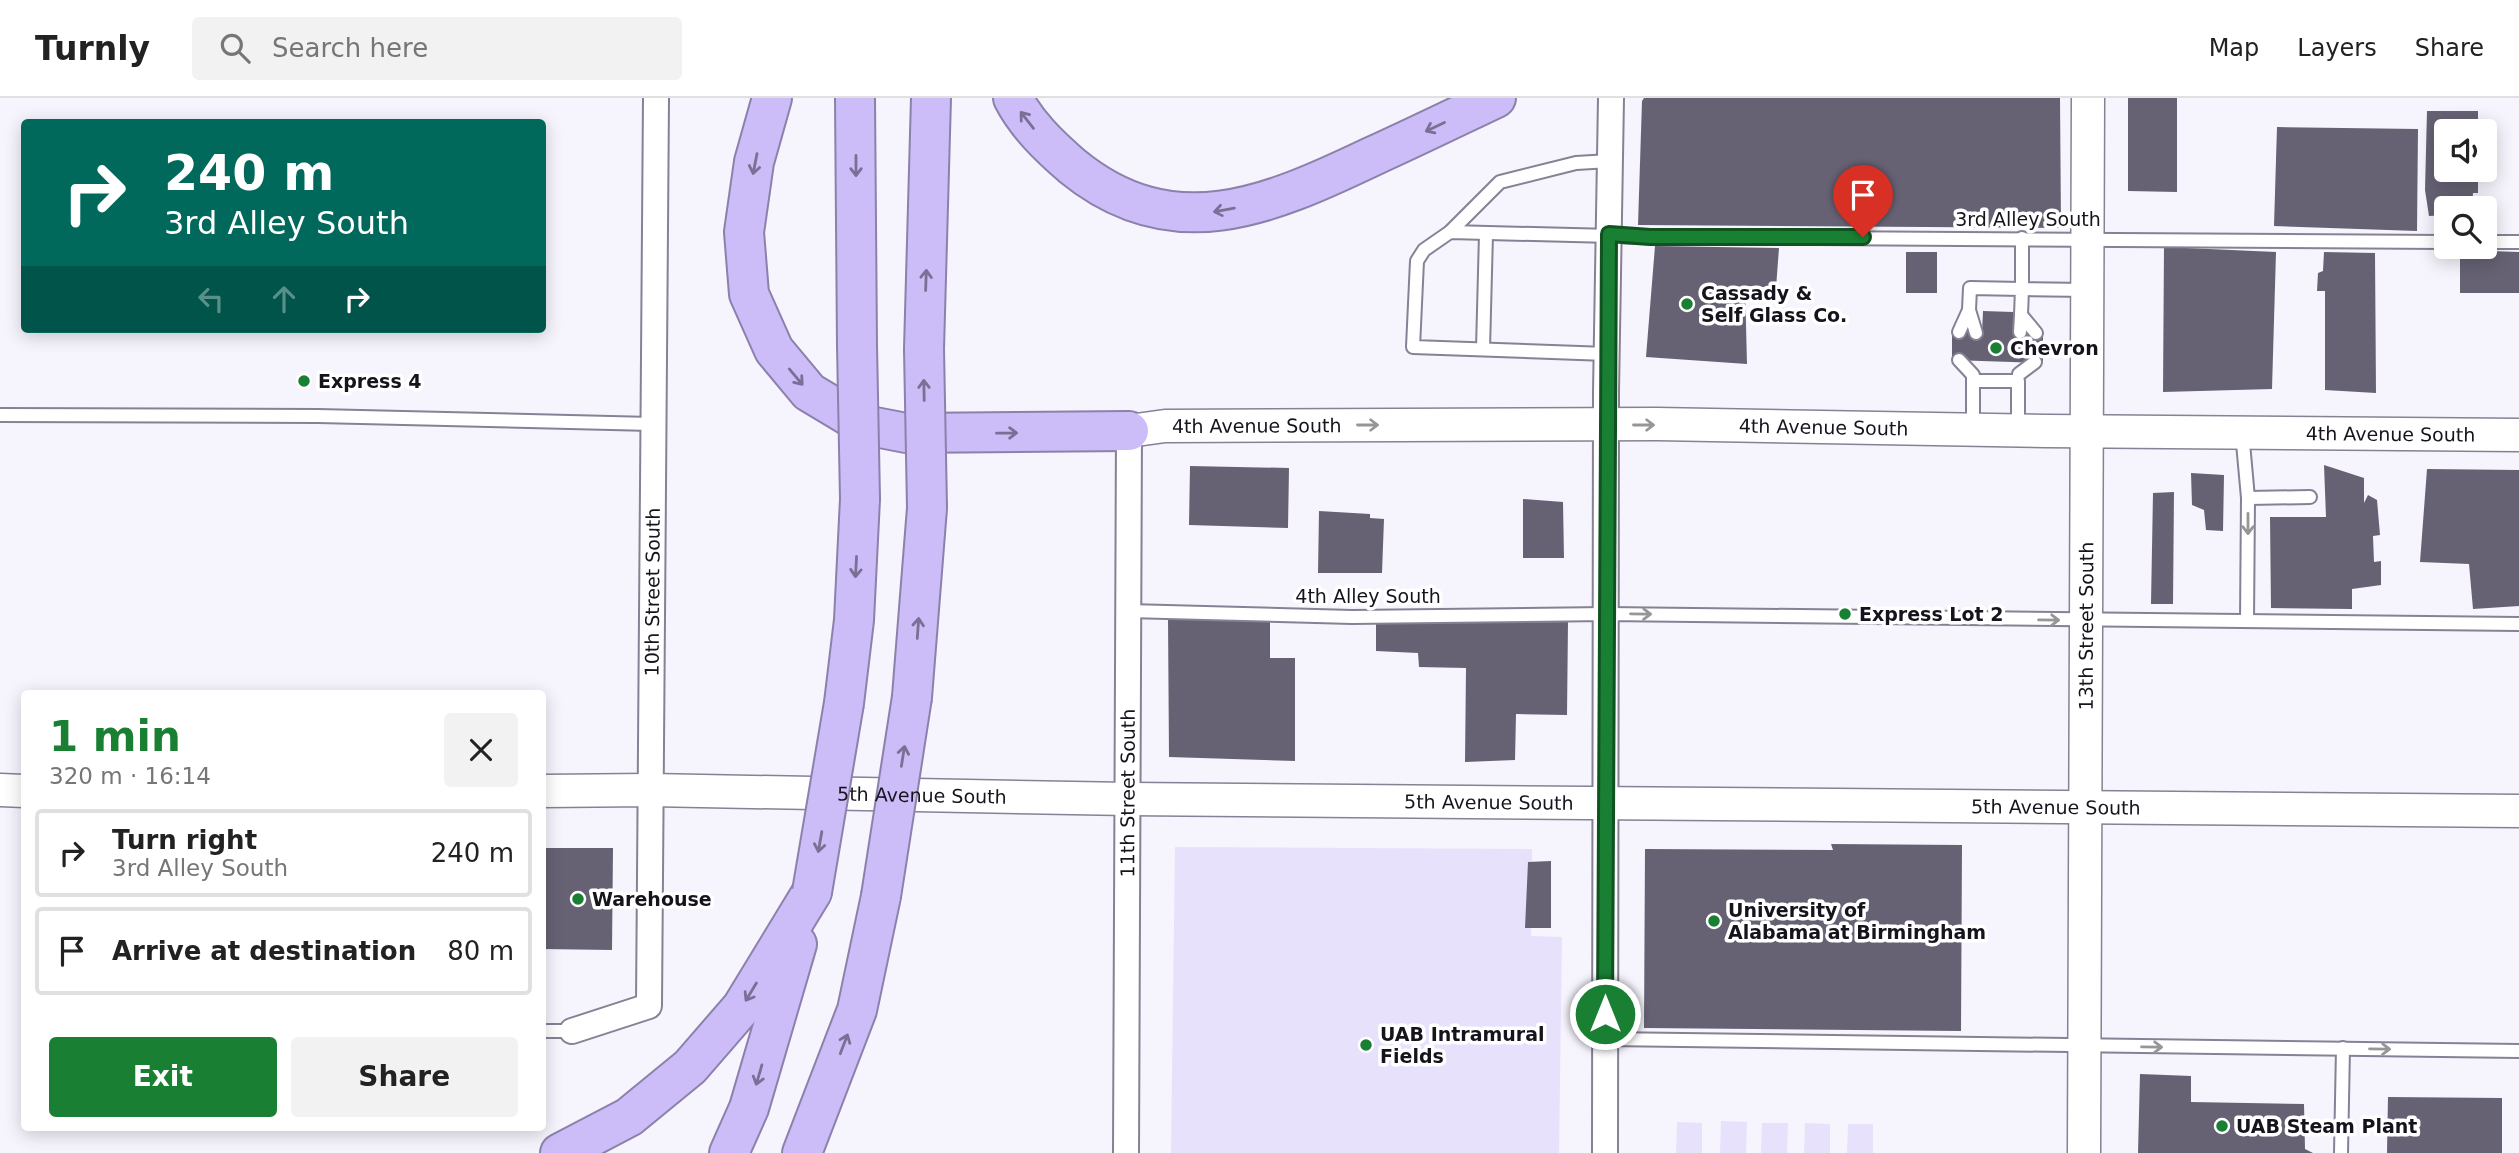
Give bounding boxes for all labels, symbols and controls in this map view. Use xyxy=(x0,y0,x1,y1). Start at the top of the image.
search box xyxy=(192,17,682,80)
text: Turnly xyxy=(35,29,150,68)
icon: search xyxy=(216,29,254,67)
text: Search here xyxy=(272,33,428,63)
text: Map xyxy=(2209,34,2259,62)
text: Layers xyxy=(2297,34,2377,62)
text: Share xyxy=(2415,34,2484,62)
one-way arrow xyxy=(1020,111,1035,130)
map controls xyxy=(2434,119,2497,259)
button: sound xyxy=(2434,119,2497,182)
one-way arrow xyxy=(1424,121,1446,134)
text: 240 m xyxy=(164,145,334,202)
icon: right xyxy=(49,147,140,238)
one-way arrow xyxy=(747,152,761,175)
one-way arrow xyxy=(849,154,862,177)
pin xyxy=(1833,165,1893,237)
icon: arrive xyxy=(1844,176,1882,214)
button: search xyxy=(2434,196,2497,259)
text: 3rd Alley South xyxy=(164,204,409,242)
one-way arrow xyxy=(1213,204,1236,218)
street label: 3rd Alley South xyxy=(1955,208,2101,230)
one-way arrow xyxy=(919,269,932,292)
icon: left xyxy=(192,280,230,318)
icon: ahead xyxy=(265,280,303,318)
icon: right xyxy=(338,280,376,318)
place label: Cassady & Self Glass Co. xyxy=(1701,282,1847,326)
marker: Cassady & Self Glass Co. xyxy=(1679,296,1695,312)
place label: Chevron xyxy=(2010,337,2099,359)
marker: Chevron xyxy=(1988,340,2004,356)
one-way arrow xyxy=(788,368,804,386)
place label: Express 4 xyxy=(318,370,422,392)
marker: Express 4 xyxy=(296,373,312,389)
one-way arrow xyxy=(918,379,931,402)
street label: 4th Avenue South xyxy=(1172,414,1341,437)
street label: 4th Avenue South xyxy=(1739,414,1909,440)
one-way arrow xyxy=(1356,418,1379,432)
one-way arrow xyxy=(1633,418,1656,431)
street label: 4th Avenue South xyxy=(2306,422,2475,446)
one-way arrow xyxy=(995,426,1018,440)
street label: 10th Street South xyxy=(641,507,664,676)
one-way arrow xyxy=(2241,512,2255,535)
street label: 13th Street South xyxy=(2075,542,2097,710)
one-way arrow xyxy=(850,555,863,578)
street label: 4th Alley South xyxy=(1295,585,1441,607)
place label: Express Lot 2 xyxy=(1859,603,2003,625)
marker: Express Lot 2 xyxy=(1837,606,1853,622)
one-way arrow xyxy=(1629,607,1652,621)
one-way arrow xyxy=(2037,613,2060,626)
one-way arrow xyxy=(912,618,925,640)
street label: 11th Street South xyxy=(1116,709,1139,877)
text: 1 min xyxy=(49,712,181,761)
button: close xyxy=(444,713,518,787)
one-way arrow xyxy=(897,745,910,768)
text: 320 m · 16:14 xyxy=(49,763,211,789)
street label: 5th Avenue South xyxy=(837,783,1007,808)
street label: 5th Avenue South xyxy=(1404,790,1574,814)
street label: 5th Avenue South xyxy=(1971,795,2141,819)
text: Turn right xyxy=(112,825,257,855)
one-way arrow xyxy=(813,831,826,853)
icon: right xyxy=(53,834,91,872)
text: 240 m xyxy=(431,838,514,868)
text: 3rd Alley South xyxy=(112,855,288,881)
place label: Warehouse xyxy=(592,888,712,910)
marker: Warehouse xyxy=(570,891,586,907)
place label: University of Alabama at Birmingham xyxy=(1728,899,1986,943)
marker: University of Alabama at Birmingham xyxy=(1706,913,1722,929)
icon: arrive xyxy=(53,932,91,970)
text: Arrive at destination xyxy=(112,936,416,966)
text: 80 m xyxy=(447,936,514,966)
position arrow xyxy=(1568,977,1642,1051)
one-way arrow xyxy=(744,982,758,1002)
place label: UAB Intramural Fields xyxy=(1380,1023,1545,1067)
one-way arrow xyxy=(839,1033,852,1055)
button: Exit xyxy=(49,1037,277,1117)
button: Share xyxy=(291,1037,518,1117)
marker: UAB Intramural Fields xyxy=(1358,1037,1374,1053)
one-way arrow xyxy=(2141,1040,2164,1054)
one-way arrow xyxy=(2368,1042,2391,1056)
one-way arrow xyxy=(751,1064,764,1086)
place label: UAB Steam Plant xyxy=(2236,1115,2417,1137)
marker: UAB Steam Plant xyxy=(2214,1118,2230,1134)

